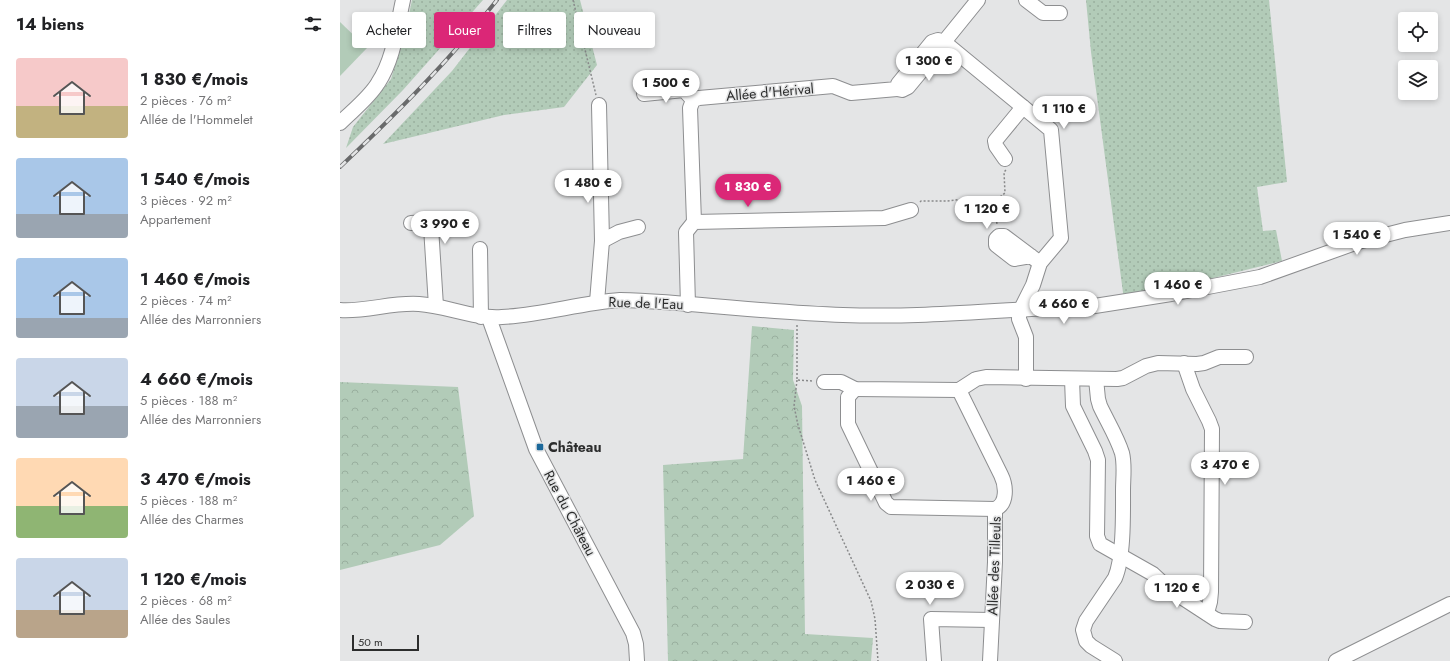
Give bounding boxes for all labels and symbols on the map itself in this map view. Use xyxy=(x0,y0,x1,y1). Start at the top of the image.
pin: 1 300 € xyxy=(892,48,966,82)
pin: 1 500 € xyxy=(629,70,703,104)
street label: Allée d'Hérival xyxy=(725,78,815,106)
pin: 1 110 € xyxy=(1027,96,1101,130)
pin: 1 480 € xyxy=(551,170,625,204)
pin: 1 830 € xyxy=(711,174,785,208)
pin: 1 120 € xyxy=(950,196,1024,230)
pin: 3 990 € xyxy=(408,211,482,245)
pin: 1 540 € xyxy=(1320,222,1394,256)
pin: 1 460 € xyxy=(1141,272,1215,306)
pin: 4 660 € xyxy=(1027,291,1101,325)
street label: Rue de l'Eau xyxy=(608,292,684,314)
place label: Château xyxy=(548,437,601,457)
marker: Château xyxy=(535,442,545,452)
pin: 3 470 € xyxy=(1188,452,1262,486)
street label: Rue du Château xyxy=(539,467,601,559)
pin: 1 460 € xyxy=(834,468,908,502)
street label: Allée des Tilleuls xyxy=(982,516,1006,616)
pin: 2 030 € xyxy=(893,572,967,606)
pin: 1 120 € xyxy=(1140,575,1214,609)
scale bar xyxy=(352,633,419,652)

